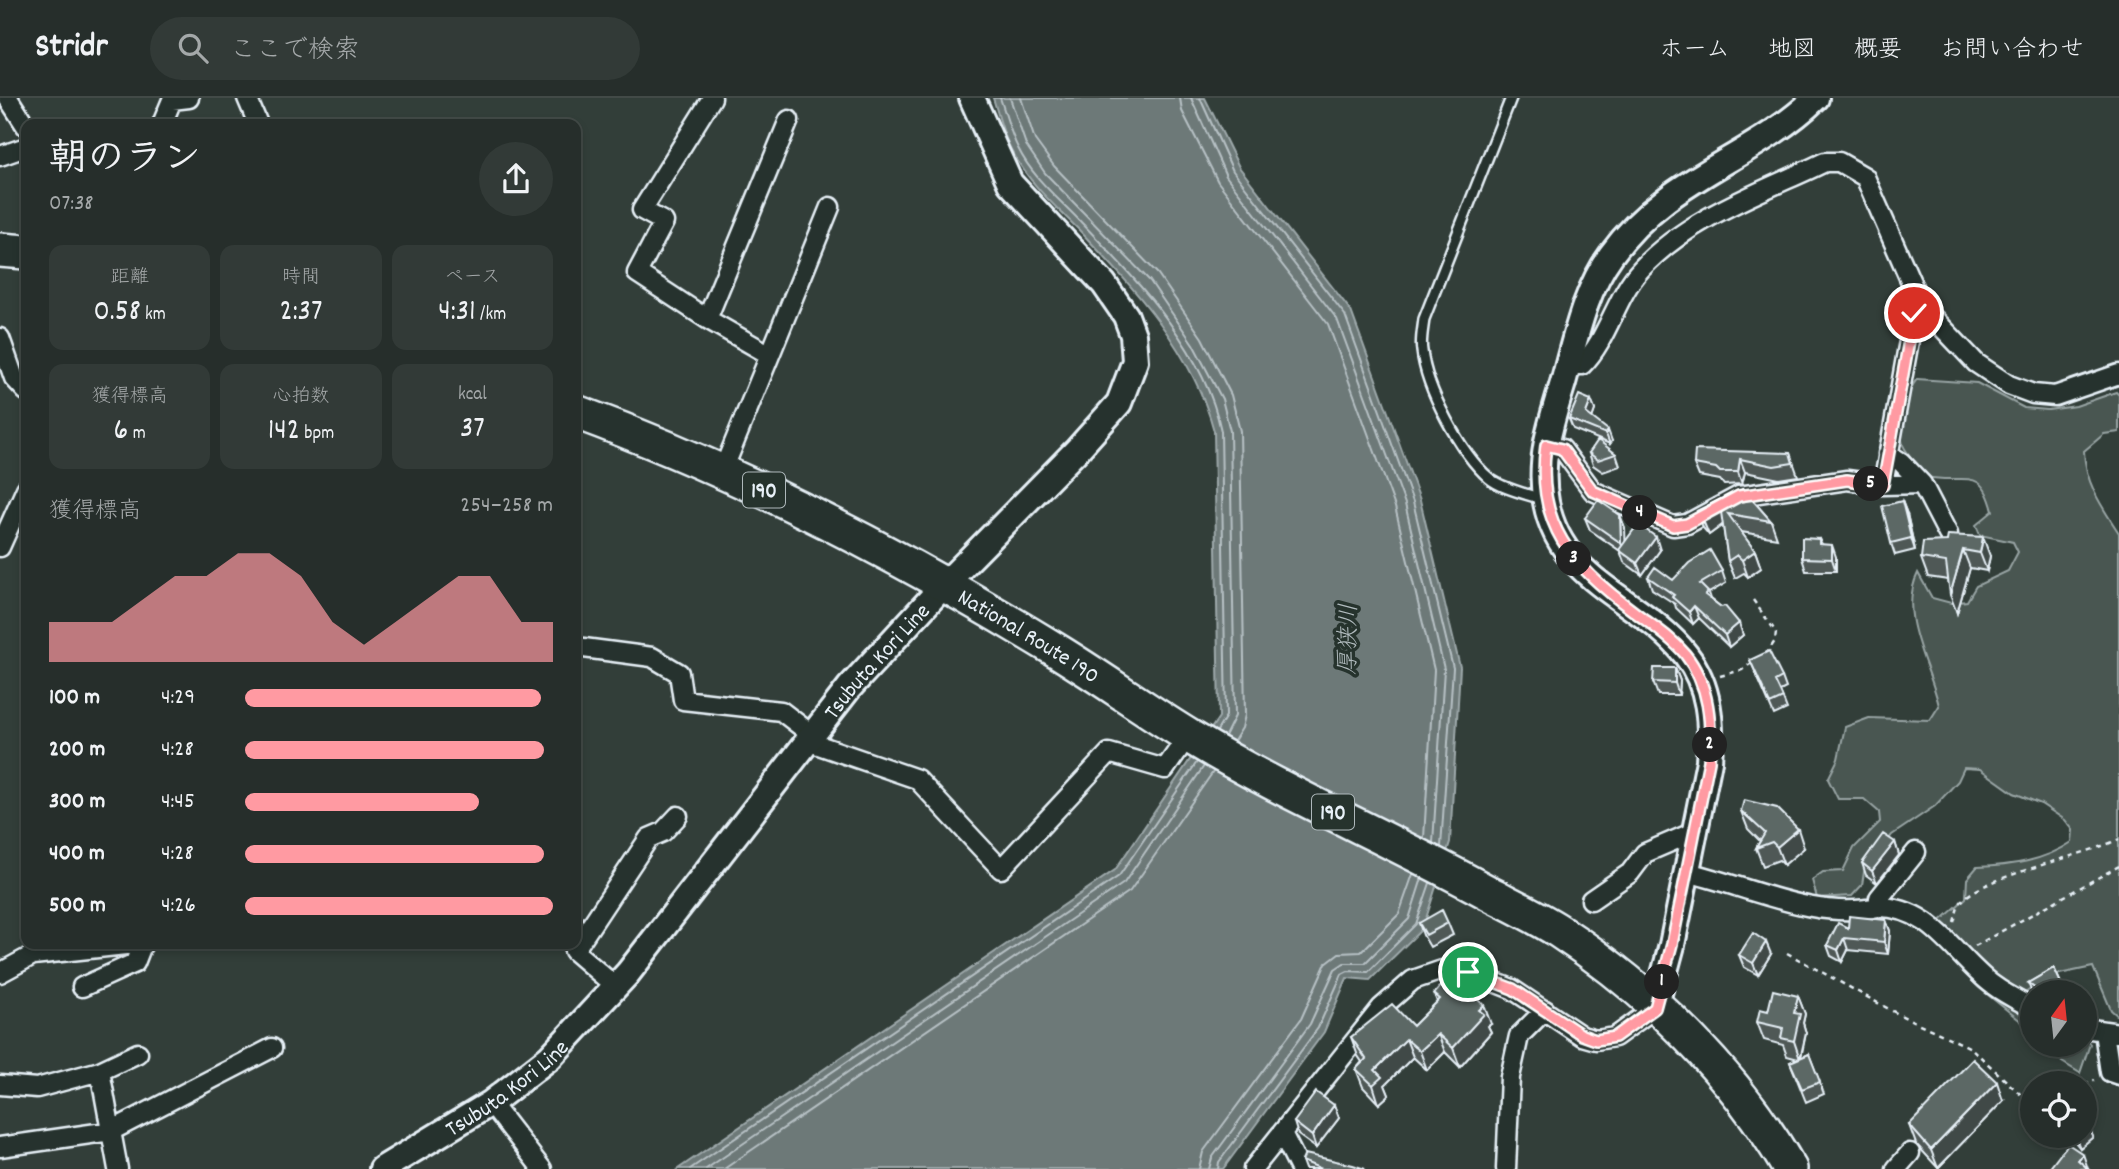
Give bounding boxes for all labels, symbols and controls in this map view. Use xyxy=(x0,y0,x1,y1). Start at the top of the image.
search box xyxy=(150,17,640,80)
text: Stridr xyxy=(35,25,108,72)
icon: search xyxy=(174,29,212,67)
text: ここで検索 xyxy=(230,33,360,70)
text: ホーム xyxy=(1659,34,1730,68)
text: 地図 xyxy=(1768,34,1816,68)
text: 概要 xyxy=(1854,34,1902,68)
text: お問い合わせ xyxy=(1940,34,2084,68)
text: 朝のラン xyxy=(49,134,201,189)
button: share xyxy=(479,142,553,216)
text: 07:38 xyxy=(49,188,94,221)
text: 距離 xyxy=(111,265,149,292)
text: 時間 xyxy=(282,265,320,292)
text: ペース xyxy=(444,265,500,292)
pin xyxy=(1884,283,1944,343)
text: 0.58 xyxy=(93,292,141,335)
text: 2:37 xyxy=(280,292,322,335)
text: 4:31 xyxy=(438,292,476,335)
icon: check xyxy=(1895,294,1933,332)
text: km xyxy=(141,302,166,329)
text: /km xyxy=(476,302,506,329)
text: kcal xyxy=(458,382,487,409)
text: 獲得標高 xyxy=(92,384,168,411)
text: 心拍数 xyxy=(272,384,330,411)
text: 37 xyxy=(460,409,485,452)
text: 6 xyxy=(114,411,128,454)
text: 142 xyxy=(268,411,300,454)
text: m xyxy=(128,421,146,448)
text: bpm xyxy=(300,421,334,448)
pin: 5 xyxy=(1854,466,1888,502)
text: 5 xyxy=(1866,470,1875,497)
road number: 190 xyxy=(743,472,785,508)
text: 254–258 m xyxy=(460,490,553,523)
text: 獲得標高 xyxy=(49,496,141,529)
pin: 4 xyxy=(1622,496,1658,530)
text: 4 xyxy=(1636,499,1643,526)
pin: 3 xyxy=(1556,542,1592,576)
text: 3 xyxy=(1569,545,1578,572)
street label: National Route 190 xyxy=(950,582,1105,694)
street label: Tsubuta Kori Line xyxy=(817,597,939,728)
water label: 厚狭川 xyxy=(1332,603,1368,675)
text: 100 m xyxy=(49,682,100,715)
text: 4:29 xyxy=(161,682,195,715)
pin: 2 xyxy=(1692,728,1728,762)
text: 2 xyxy=(1705,731,1714,758)
text: 200 m xyxy=(49,734,105,767)
text: 4:28 xyxy=(161,734,194,767)
text: 300 m xyxy=(49,786,105,819)
text: 4:45 xyxy=(161,786,195,819)
road number: 190 xyxy=(1312,794,1354,830)
text: 400 m xyxy=(49,838,105,871)
text: 4:28 xyxy=(161,838,194,871)
text: 500 m xyxy=(49,890,106,923)
text: 4:26 xyxy=(161,890,196,923)
pin xyxy=(1438,942,1498,1002)
icon: arrive xyxy=(1449,953,1487,991)
pin: 1 xyxy=(1644,964,1680,1000)
text: 1 xyxy=(1659,968,1664,995)
north arrow xyxy=(2020,980,2096,1057)
map controls xyxy=(2020,980,2097,1148)
street label: Tsubuta Kori Line xyxy=(440,1033,578,1147)
button: locate xyxy=(2020,1071,2097,1148)

